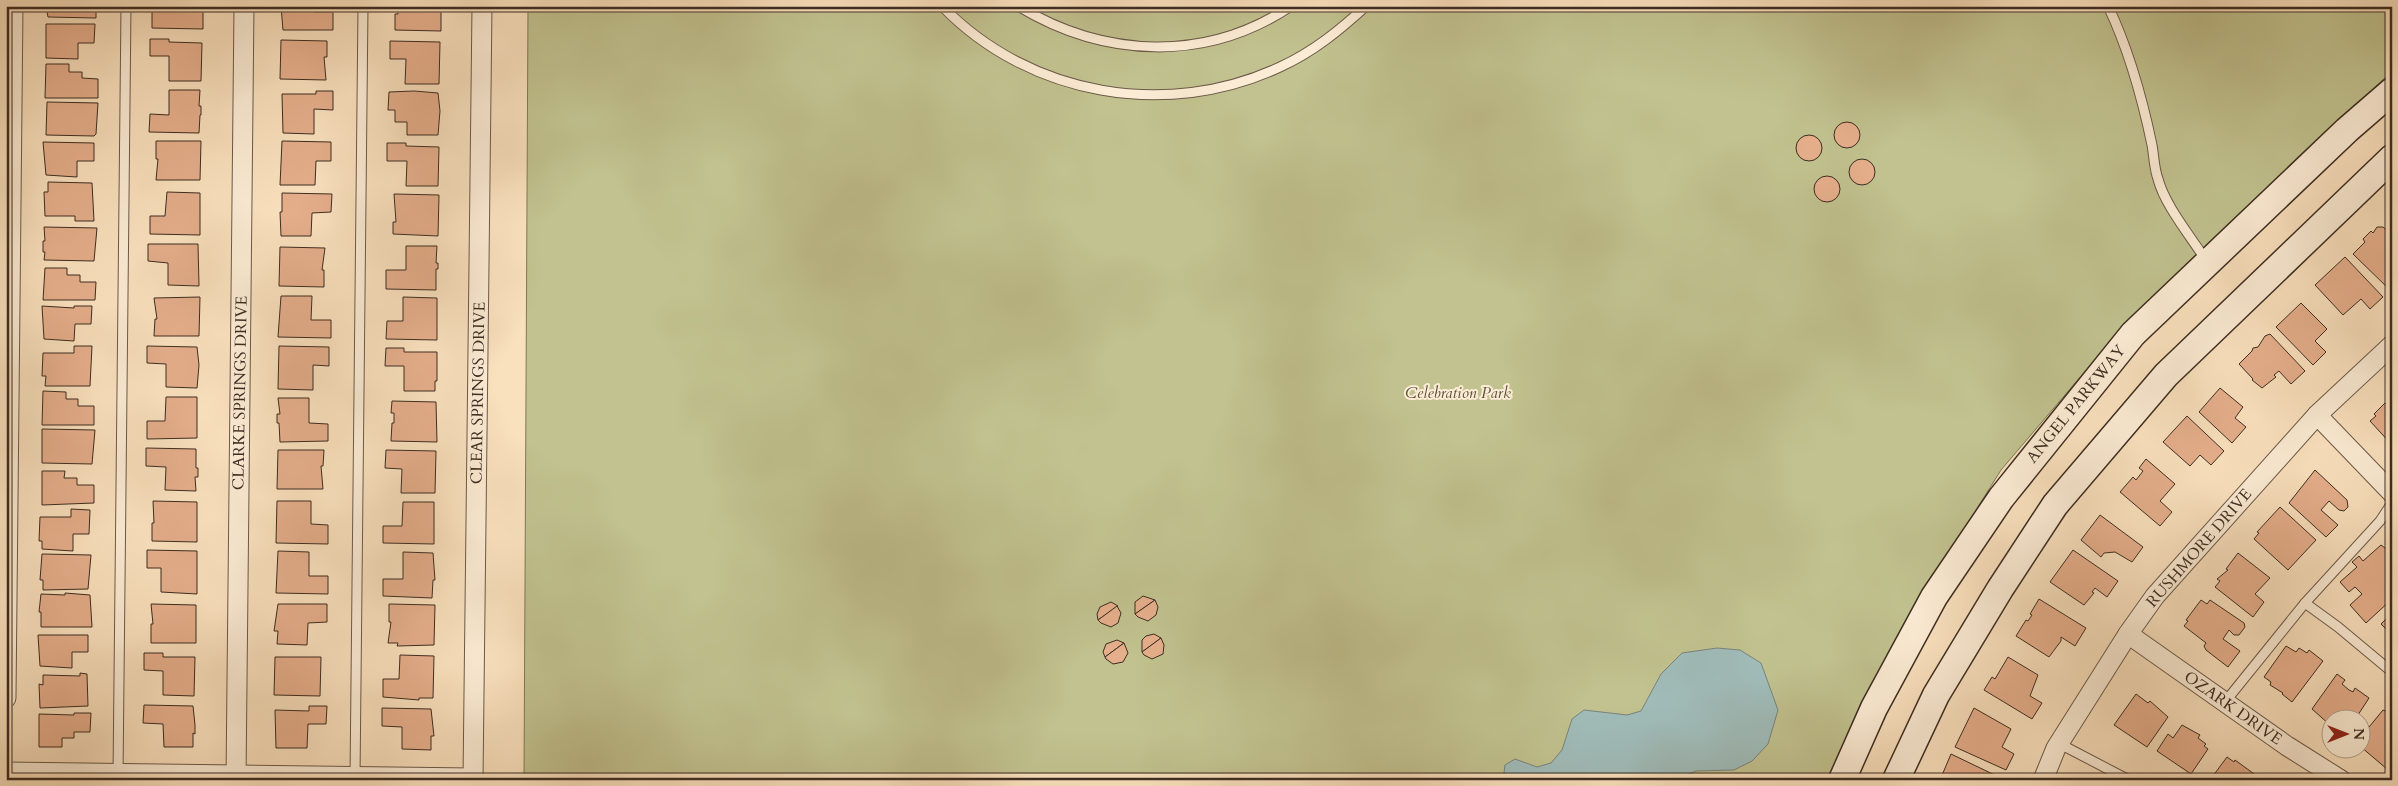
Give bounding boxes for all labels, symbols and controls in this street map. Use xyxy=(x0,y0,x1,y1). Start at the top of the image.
street label: CLARKE SPRINGS DRIVE xyxy=(227,296,253,490)
street label: CLEAR SPRINGS DRIVE xyxy=(465,302,491,484)
street label: ANGEL PARKWAY xyxy=(2021,340,2131,468)
park label: Celebration Park xyxy=(1405,382,1511,404)
street label: RUSHMORE DRIVE xyxy=(2141,484,2257,612)
street label: OZARK DRIVE xyxy=(2180,666,2287,750)
north arrow xyxy=(2320,708,2370,758)
text: N xyxy=(2349,728,2368,740)

